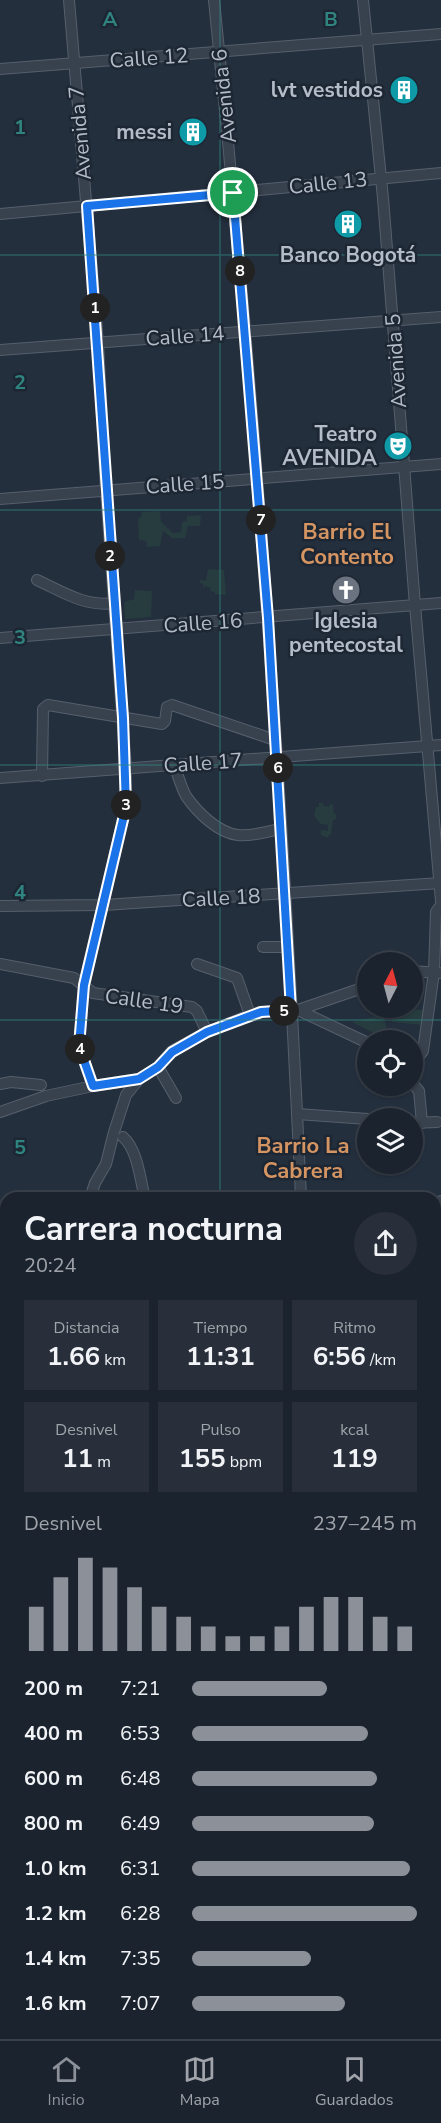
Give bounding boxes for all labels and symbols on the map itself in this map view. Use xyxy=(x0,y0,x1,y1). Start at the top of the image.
text: A xyxy=(103,6,118,33)
text: B xyxy=(324,6,338,33)
street label: Calle 12 xyxy=(109,41,189,75)
street label: Avenida 6 xyxy=(205,47,243,145)
building icon: lvt vestidos xyxy=(388,74,420,106)
place label: lvt vestidos xyxy=(271,76,383,104)
street label: Avenida 7 xyxy=(62,85,98,181)
text: 1 xyxy=(14,114,26,141)
building icon: messi xyxy=(177,116,209,148)
place label: messi xyxy=(116,118,172,146)
street label: Calle 13 xyxy=(287,165,369,201)
pin xyxy=(207,167,258,218)
building icon: Banco Bogotá xyxy=(332,208,364,240)
place label: Banco Bogotá xyxy=(280,241,416,269)
pin: 8 xyxy=(225,256,255,286)
pin: 1 xyxy=(80,293,110,323)
street label: Avenida 5 xyxy=(379,313,413,409)
street label: Calle 14 xyxy=(145,319,225,353)
text: 2 xyxy=(14,369,26,396)
place label: Teatro AVENIDA xyxy=(282,420,377,472)
theatre icon: Teatro AVENIDA xyxy=(382,430,414,462)
street label: Calle 15 xyxy=(145,467,225,501)
pin: 7 xyxy=(246,505,276,535)
district label: Barrio El Contento xyxy=(300,517,394,572)
pin: 2 xyxy=(95,541,125,571)
church icon: Iglesia pentecostal xyxy=(330,574,362,606)
street label: Calle 16 xyxy=(163,606,243,640)
place label: Iglesia pentecostal xyxy=(289,607,403,659)
text: 3 xyxy=(14,624,26,651)
street label: Calle 17 xyxy=(163,746,243,780)
pin: 6 xyxy=(263,753,293,783)
pin: 3 xyxy=(111,790,141,820)
text: 4 xyxy=(14,879,26,906)
street label: Calle 18 xyxy=(181,882,261,914)
north arrow xyxy=(357,952,423,1018)
street label: Calle 19 xyxy=(103,982,185,1020)
pin: 5 xyxy=(269,996,299,1026)
pin: 4 xyxy=(65,1034,95,1064)
district label: Barrio La Cabrera xyxy=(256,1131,350,1186)
text: 5 xyxy=(14,1134,26,1161)

